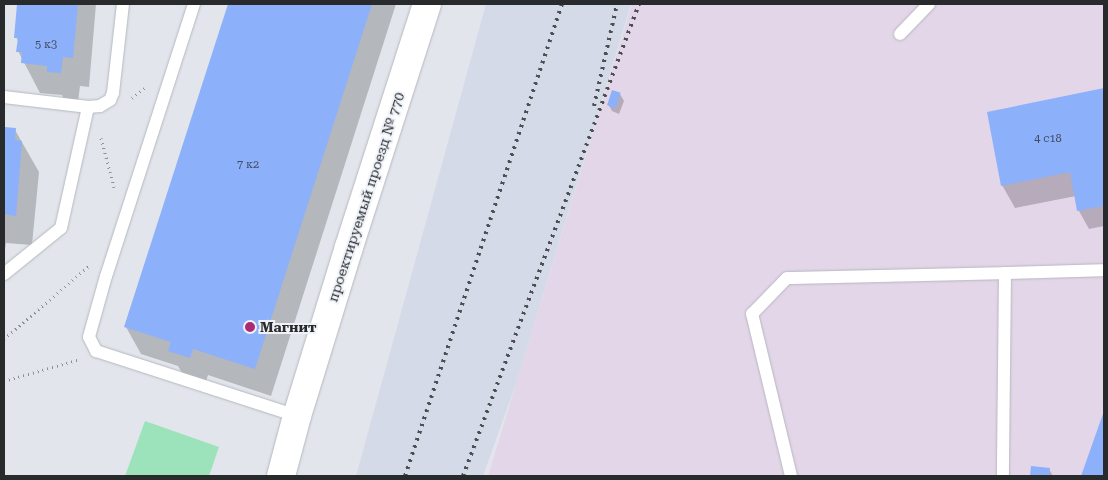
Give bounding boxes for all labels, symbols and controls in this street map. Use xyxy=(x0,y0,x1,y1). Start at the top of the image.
house number: 5 к3 xyxy=(35,38,57,52)
street label: проектируемый проезд № 770 xyxy=(324,90,408,304)
house number: 4 с18 xyxy=(1034,132,1062,146)
house number: 7 к2 xyxy=(237,158,259,172)
place label: Магнит xyxy=(260,319,316,335)
marker: Магнит xyxy=(244,321,256,333)

